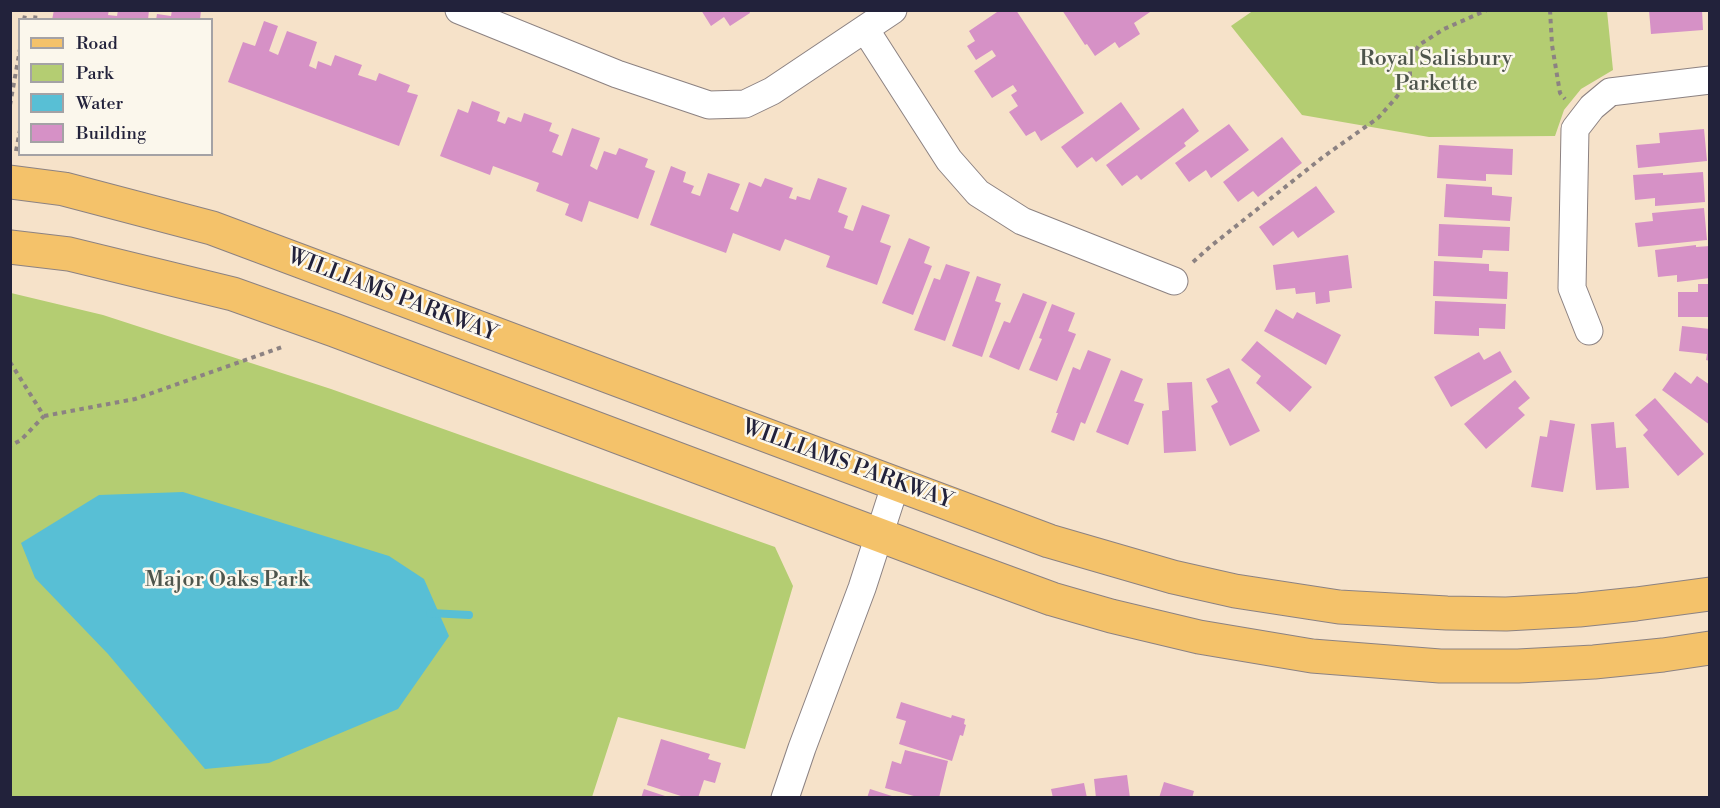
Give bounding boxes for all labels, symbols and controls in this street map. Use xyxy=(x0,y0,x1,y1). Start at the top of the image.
legend xyxy=(18,18,213,156)
text: Road xyxy=(76,32,118,55)
park label: Royal Salisbury Parkette xyxy=(1360,47,1512,98)
text: Park xyxy=(76,62,113,85)
text: Water xyxy=(76,92,123,115)
text: Building xyxy=(76,122,146,145)
street label: WILLIAMS PARKWAY xyxy=(283,244,501,348)
street label: WILLIAMS PARKWAY xyxy=(738,415,956,515)
park label: Major Oaks Park xyxy=(145,568,309,594)

